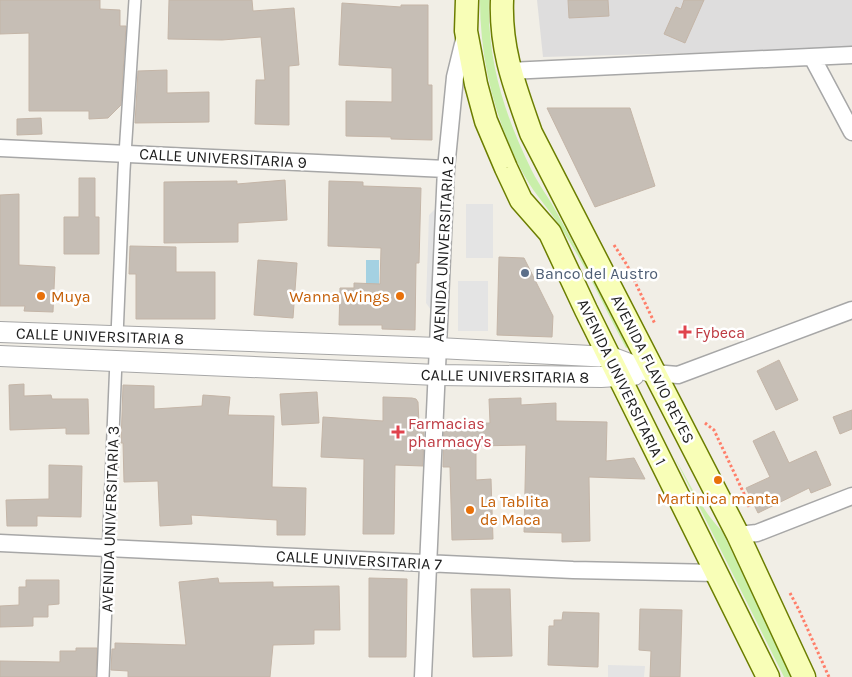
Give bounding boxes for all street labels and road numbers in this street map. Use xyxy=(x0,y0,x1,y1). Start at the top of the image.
street label: CALLE UNIVERSITARIA 9 xyxy=(139,144,307,172)
street label: AVENIDA UNIVERSITARIA 2 xyxy=(429,155,457,343)
street label: AVENIDA FLAVIO REYES xyxy=(607,292,699,446)
street label: AVENIDA UNIVERSITARIA 1 xyxy=(573,296,671,468)
street label: CALLE UNIVERSITARIA 8 xyxy=(16,324,184,348)
street label: CALLE UNIVERSITARIA 8 xyxy=(421,365,589,387)
street label: AVENIDA UNIVERSITARIA 3 xyxy=(97,425,123,613)
street label: CALLE UNIVERSITARIA 7 xyxy=(276,546,443,574)

